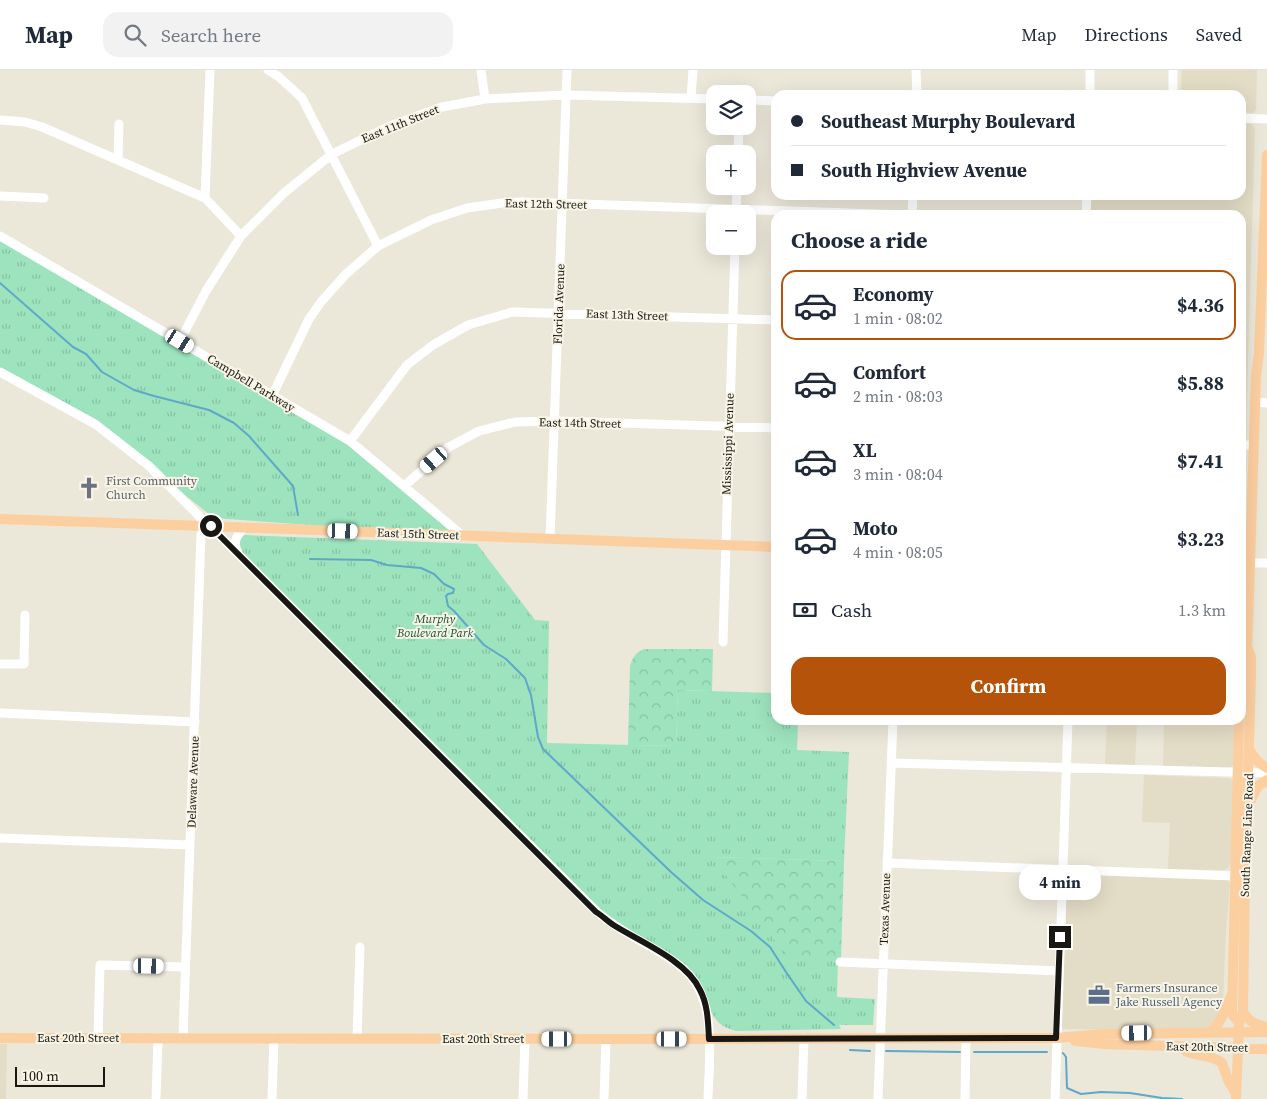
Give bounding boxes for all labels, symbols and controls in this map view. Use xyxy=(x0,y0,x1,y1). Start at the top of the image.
search box xyxy=(103,12,453,57)
text: Map xyxy=(25,18,73,51)
icon: search xyxy=(121,21,149,49)
text: Search here xyxy=(161,22,261,48)
text: Map xyxy=(1021,22,1057,47)
text: Directions xyxy=(1085,22,1168,47)
text: Saved xyxy=(1196,22,1242,47)
map controls xyxy=(706,85,756,255)
button: layers xyxy=(706,85,756,135)
street label: East 11th Street xyxy=(359,101,441,147)
text: Southeast Murphy Boulevard xyxy=(821,108,1075,134)
button: + xyxy=(706,145,756,195)
text: South Highview Avenue xyxy=(821,157,1027,183)
street label: East 12th Street xyxy=(505,195,587,213)
button: − xyxy=(706,205,756,255)
text: Choose a ride xyxy=(791,225,928,255)
street label: Florida Avenue xyxy=(550,263,568,345)
text: Economy xyxy=(853,281,934,307)
icon: car xyxy=(793,283,838,328)
text: $4.36 xyxy=(1177,292,1224,318)
street label: East 13th Street xyxy=(586,306,668,324)
text: 1 min · 08:02 xyxy=(853,307,943,329)
car xyxy=(163,327,196,355)
street label: Campbell Parkway xyxy=(204,350,299,416)
text: Comfort xyxy=(853,359,926,385)
icon: car xyxy=(793,361,838,406)
text: $5.88 xyxy=(1177,370,1224,396)
text: 2 min · 08:03 xyxy=(853,385,943,407)
street label: Mississippi Avenue xyxy=(718,393,738,495)
street label: East 14th Street xyxy=(539,414,621,432)
text: XL xyxy=(853,437,876,463)
icon: car xyxy=(793,439,838,484)
car xyxy=(417,444,450,476)
text: $7.41 xyxy=(1177,448,1224,474)
text: 3 min · 08:04 xyxy=(853,463,943,485)
place label: First Community Church xyxy=(106,473,198,503)
church icon: First Community Church xyxy=(76,475,102,501)
route start xyxy=(200,515,222,537)
text: Moto xyxy=(853,515,898,541)
icon: car xyxy=(793,517,838,562)
car xyxy=(327,523,358,539)
street label: East 15th Street xyxy=(377,525,459,543)
text: $3.23 xyxy=(1177,526,1224,552)
text: 4 min · 08:05 xyxy=(853,541,943,563)
icon: cash xyxy=(791,596,819,624)
text: Cash xyxy=(831,597,872,623)
text: 1.3 km xyxy=(1178,599,1226,621)
park label: Murphy Boulevard Park xyxy=(396,611,473,641)
button: Confirm xyxy=(791,657,1226,715)
street label: Delaware Avenue xyxy=(183,736,203,828)
street label: South Range Line Road xyxy=(1237,773,1257,897)
callout: 4 min xyxy=(1019,864,1101,900)
text: 4 min xyxy=(1039,871,1081,893)
street label: Texas Avenue xyxy=(876,873,894,945)
route end xyxy=(1049,926,1071,948)
car xyxy=(133,958,164,974)
place label: Farmers Insurance Jake Russell Agency xyxy=(1115,980,1223,1010)
office icon: Farmers Insurance Jake Russell Agency xyxy=(1086,982,1112,1008)
car xyxy=(1121,1025,1152,1041)
street label: East 20th Street xyxy=(37,1030,119,1046)
street label: East 20th Street xyxy=(442,1031,524,1047)
car xyxy=(542,1032,572,1047)
car xyxy=(657,1032,687,1047)
street label: East 20th Street xyxy=(1166,1038,1248,1056)
scale bar xyxy=(15,1064,105,1087)
text: 100 m xyxy=(22,1066,59,1086)

